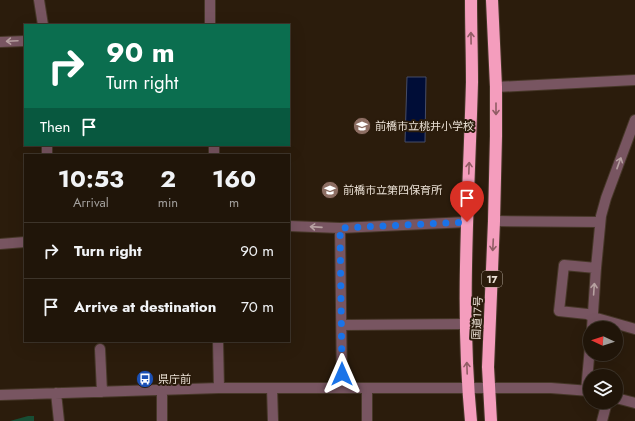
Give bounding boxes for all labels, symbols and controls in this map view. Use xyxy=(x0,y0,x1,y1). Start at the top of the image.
text: 90 m xyxy=(106,32,175,73)
one-way arrow xyxy=(467,32,475,45)
one-way arrow xyxy=(6,38,19,45)
icon: right xyxy=(40,40,92,92)
text: Turn right xyxy=(106,70,178,96)
one-way arrow xyxy=(492,102,500,115)
text: Then xyxy=(40,116,70,138)
icon: arrive xyxy=(78,116,100,138)
school or university icon: 前橋市立桃井小学校 xyxy=(352,116,372,136)
place label: 前橋市立桃井小学校 xyxy=(375,118,474,134)
one-way arrow xyxy=(616,157,624,169)
text: 10:53 xyxy=(58,161,124,196)
text: 2 xyxy=(160,161,176,196)
text: 160 xyxy=(212,161,256,196)
one-way arrow xyxy=(465,162,473,175)
school or university icon: 前橋市立第四保育所 xyxy=(320,180,340,200)
pin xyxy=(450,181,484,222)
place label: 前橋市立第四保育所 xyxy=(343,182,443,198)
icon: arrive xyxy=(456,187,478,209)
text: Arrival xyxy=(73,193,109,212)
text: min xyxy=(158,193,178,212)
text: m xyxy=(229,193,239,212)
one-way arrow xyxy=(310,223,323,230)
one-way arrow xyxy=(489,238,497,251)
icon: right xyxy=(40,240,62,262)
text: Turn right xyxy=(74,240,142,262)
text: 90 m xyxy=(240,240,274,262)
road number: 17 xyxy=(482,271,502,287)
one-way arrow xyxy=(591,283,598,296)
icon: arrive xyxy=(40,296,62,318)
text: Arrive at destination xyxy=(74,296,216,318)
text: 70 m xyxy=(241,296,274,318)
street label: 国道17号 xyxy=(468,296,486,340)
north arrow xyxy=(583,321,623,361)
map controls xyxy=(583,321,623,409)
position arrow xyxy=(321,353,363,395)
one-way arrow xyxy=(463,362,471,375)
bus stop icon: 県庁前 xyxy=(135,369,155,389)
button: layers xyxy=(583,369,623,409)
place label: 県庁前 xyxy=(158,371,191,387)

